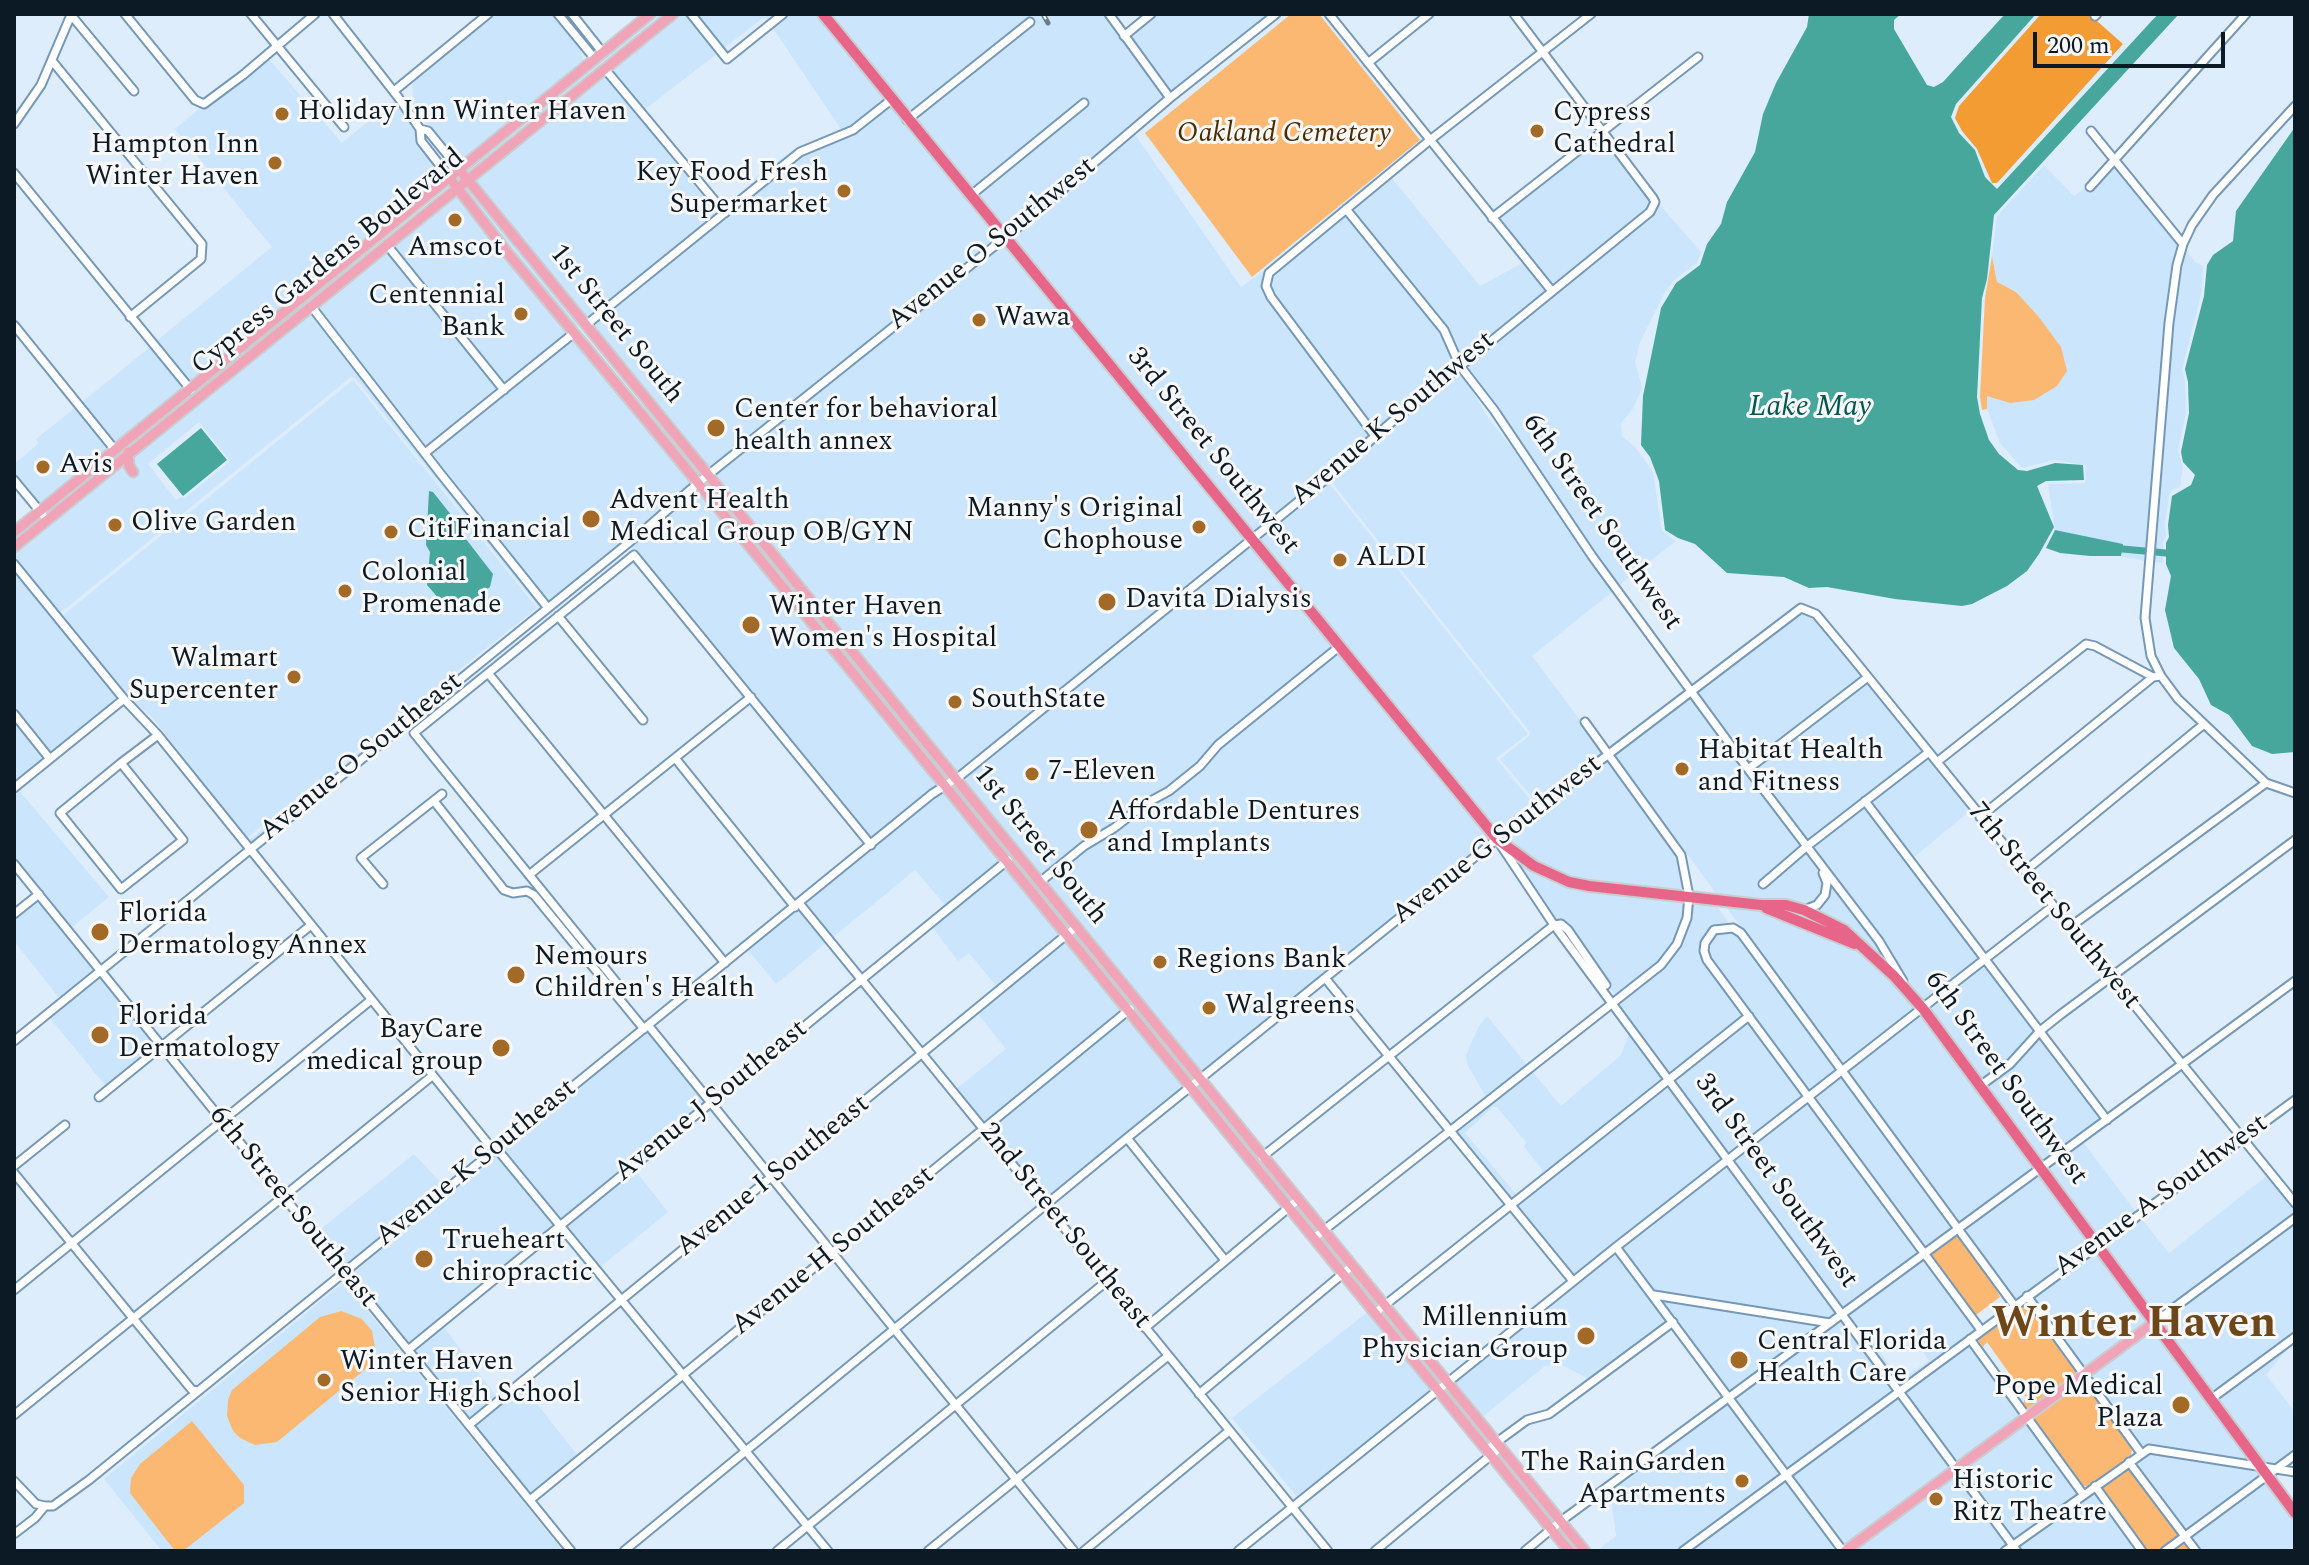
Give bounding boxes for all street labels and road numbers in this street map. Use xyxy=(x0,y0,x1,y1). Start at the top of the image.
street label: Cypress Gardens Boulevard xyxy=(186,143,472,383)
street label: Avenue O Southwest xyxy=(882,151,1104,339)
street label: 1st Street South xyxy=(540,238,690,412)
street label: Avenue K Southwest xyxy=(1285,325,1503,515)
street label: 3rd Street Southwest xyxy=(1118,342,1306,562)
street label: 6th Street Southwest xyxy=(1514,408,1688,638)
street label: Avenue O Southeast xyxy=(254,666,470,850)
street label: Avenue G Southwest xyxy=(1387,749,1609,933)
street label: 1st Street South xyxy=(964,759,1114,933)
street label: 7th Street Southwest xyxy=(1959,797,2147,1017)
street label: 6th Street Southwest xyxy=(1916,965,2094,1193)
street label: Avenue J Southeast xyxy=(609,1014,815,1190)
street label: 3rd Street Southwest xyxy=(1686,1068,1864,1296)
street label: Avenue K Southeast xyxy=(370,1073,584,1255)
street label: Avenue I Southeast xyxy=(671,1089,877,1265)
street label: 6th Street Southeast xyxy=(201,1101,383,1315)
street label: Avenue A Southwest xyxy=(2049,1108,2275,1286)
street label: 2nd Street Southeast xyxy=(971,1117,1157,1337)
street label: Avenue H Southeast xyxy=(726,1160,942,1344)

